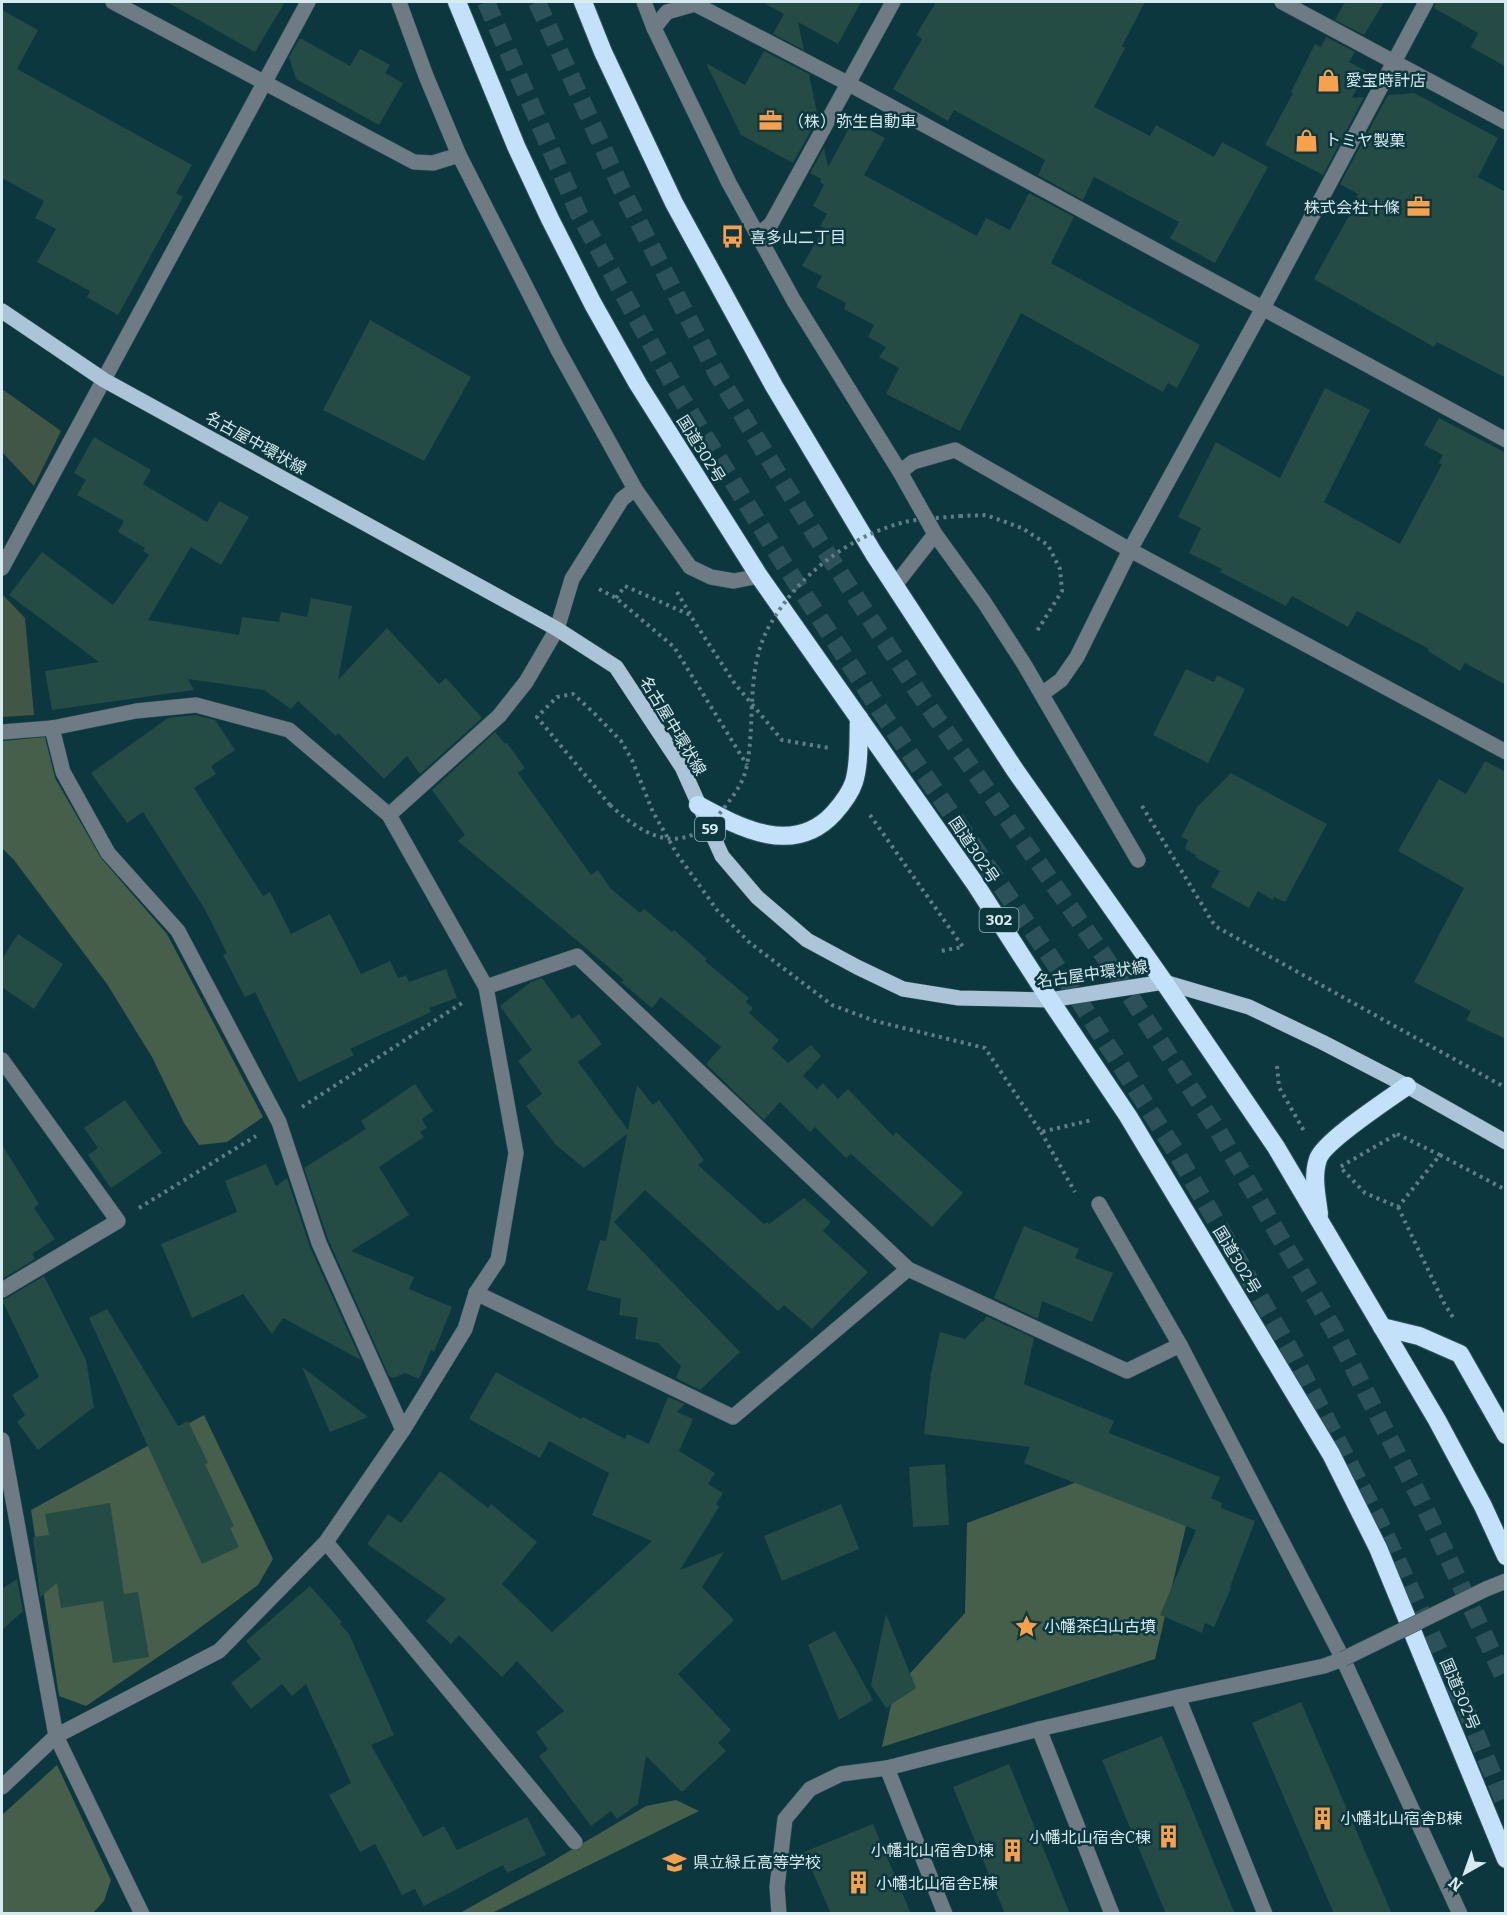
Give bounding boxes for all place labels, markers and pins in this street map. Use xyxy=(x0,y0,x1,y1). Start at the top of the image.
shop icon: 愛宝時計店 xyxy=(1315,67,1341,93)
place label: 愛宝時計店 xyxy=(1346,71,1426,90)
office icon: （株）弥生自動車 xyxy=(757,108,783,134)
place label: （株）弥生自動車 xyxy=(788,112,916,131)
shop icon: トミヤ製菓 xyxy=(1294,127,1320,153)
place label: トミヤ製菓 xyxy=(1325,131,1405,150)
office icon: 株式会社十條 xyxy=(1405,194,1431,220)
place label: 株式会社十條 xyxy=(1304,198,1400,217)
bus stop icon: 喜多山二丁目 xyxy=(719,224,745,250)
place label: 喜多山二丁目 xyxy=(750,228,846,247)
place icon: 小幡茶臼山古墳 xyxy=(1013,1613,1039,1639)
place label: 小幡茶臼山古墳 xyxy=(1044,1617,1156,1636)
building icon: 小幡北山宿舎B棟 xyxy=(1309,1805,1335,1831)
place label: 小幡北山宿舎B棟 xyxy=(1340,1809,1462,1828)
building icon: 小幡北山宿舎C棟 xyxy=(1156,1824,1182,1850)
place label: 小幡北山宿舎C棟 xyxy=(1029,1828,1151,1847)
building icon: 小幡北山宿舎D棟 xyxy=(999,1837,1025,1863)
place label: 小幡北山宿舎D棟 xyxy=(871,1841,994,1860)
school or university icon: 県立緑丘高等学校 xyxy=(662,1849,688,1875)
place label: 県立緑丘高等学校 xyxy=(693,1853,821,1872)
building icon: 小幡北山宿舎E棟 xyxy=(845,1870,871,1896)
place label: 小幡北山宿舎E棟 xyxy=(876,1874,998,1893)

